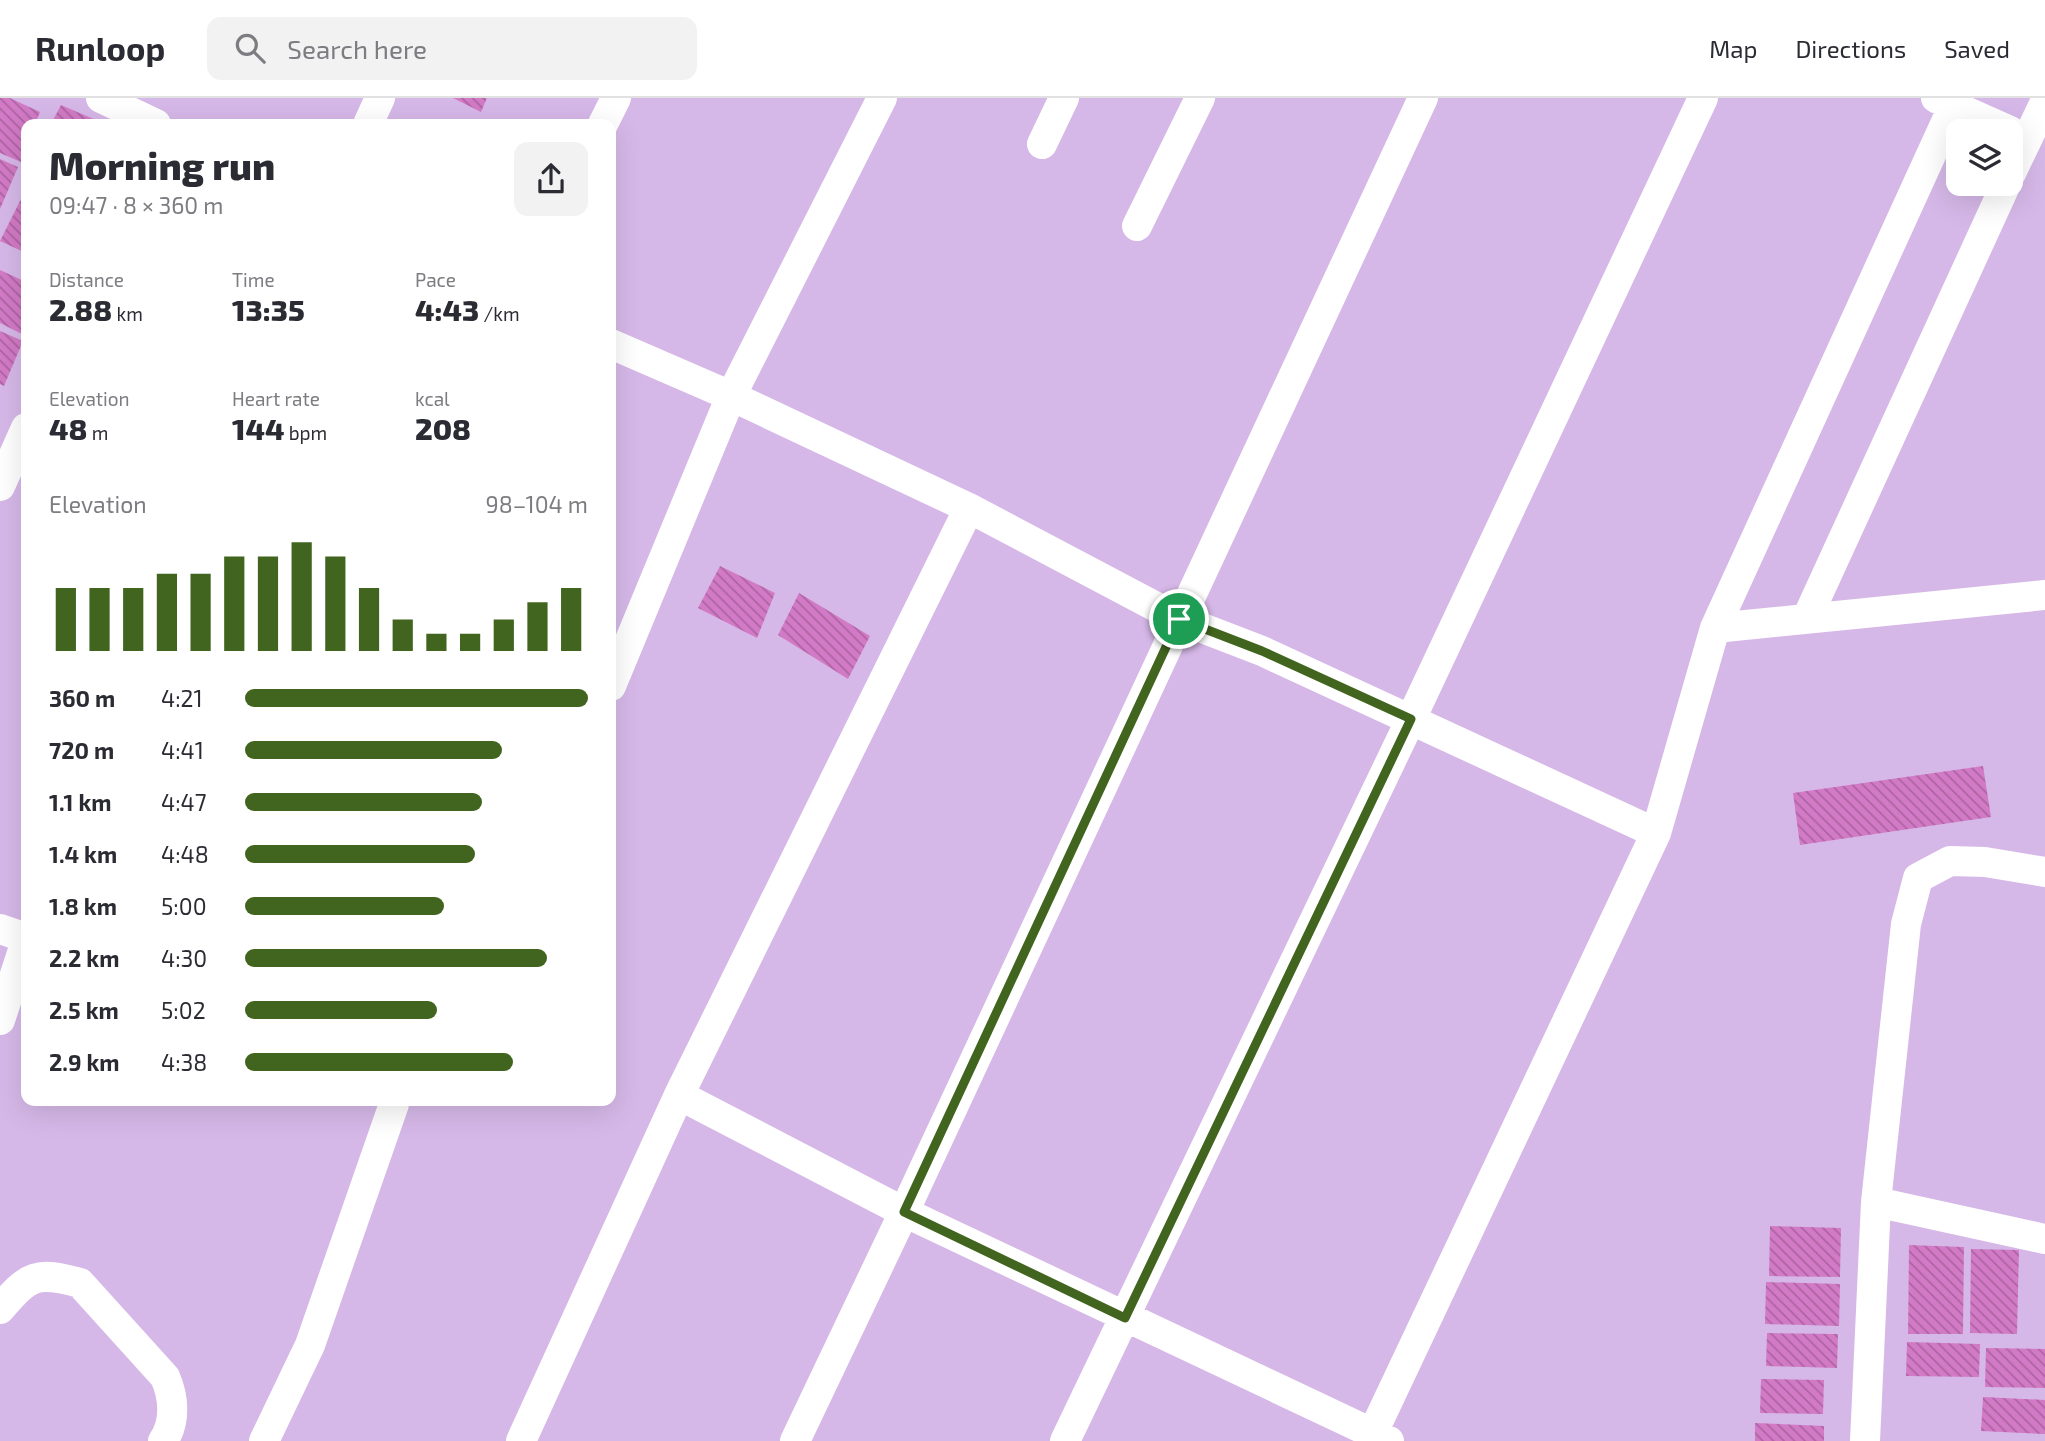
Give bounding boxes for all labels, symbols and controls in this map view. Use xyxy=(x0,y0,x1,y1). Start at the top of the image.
search box xyxy=(207,17,697,80)
text: Runloop xyxy=(35,28,165,68)
icon: search xyxy=(231,29,269,67)
text: Search here xyxy=(287,33,427,64)
text: Map xyxy=(1709,34,1757,63)
text: Directions xyxy=(1795,34,1906,63)
text: Saved xyxy=(1944,34,2010,63)
map controls xyxy=(1946,119,2023,196)
button: layers xyxy=(1946,119,2023,196)
text: Morning run xyxy=(49,142,275,188)
button: share xyxy=(514,142,588,216)
text: 09:47 · 8 × 360 m xyxy=(49,191,224,219)
text: Distance xyxy=(49,268,124,291)
text: Time xyxy=(232,268,275,291)
text: Pace xyxy=(415,268,456,291)
text: 2.88 xyxy=(49,291,112,327)
text: 13:35 xyxy=(232,291,305,327)
text: 4:43 xyxy=(415,291,479,327)
text: km xyxy=(112,302,143,325)
text: /km xyxy=(479,302,520,325)
text: Elevation xyxy=(49,387,130,410)
text: Heart rate xyxy=(232,387,320,410)
text: kcal xyxy=(415,387,450,410)
text: 48 xyxy=(49,410,87,446)
text: 144 xyxy=(232,410,284,446)
text: 208 xyxy=(415,410,471,446)
text: m xyxy=(87,421,108,444)
text: bpm xyxy=(284,421,327,444)
text: Elevation xyxy=(49,490,147,518)
text: 98–104 m xyxy=(486,490,588,518)
pin xyxy=(1149,589,1209,649)
icon: arrive xyxy=(1160,600,1198,638)
text: 360 m xyxy=(49,684,115,712)
text: 4:21 xyxy=(161,684,203,712)
text: 720 m xyxy=(49,736,114,764)
text: 4:41 xyxy=(161,736,204,764)
text: 1.1 km xyxy=(49,788,112,816)
text: 4:47 xyxy=(161,788,207,816)
text: 1.4 km xyxy=(49,840,117,868)
text: 4:48 xyxy=(161,840,209,868)
text: 1.8 km xyxy=(49,892,117,920)
text: 5:00 xyxy=(161,892,207,920)
text: 2.2 km xyxy=(49,944,119,972)
text: 4:30 xyxy=(161,944,207,972)
text: 2.5 km xyxy=(49,996,119,1024)
text: 5:02 xyxy=(161,996,206,1024)
text: 2.9 km xyxy=(49,1048,120,1076)
text: 4:38 xyxy=(161,1048,207,1076)

